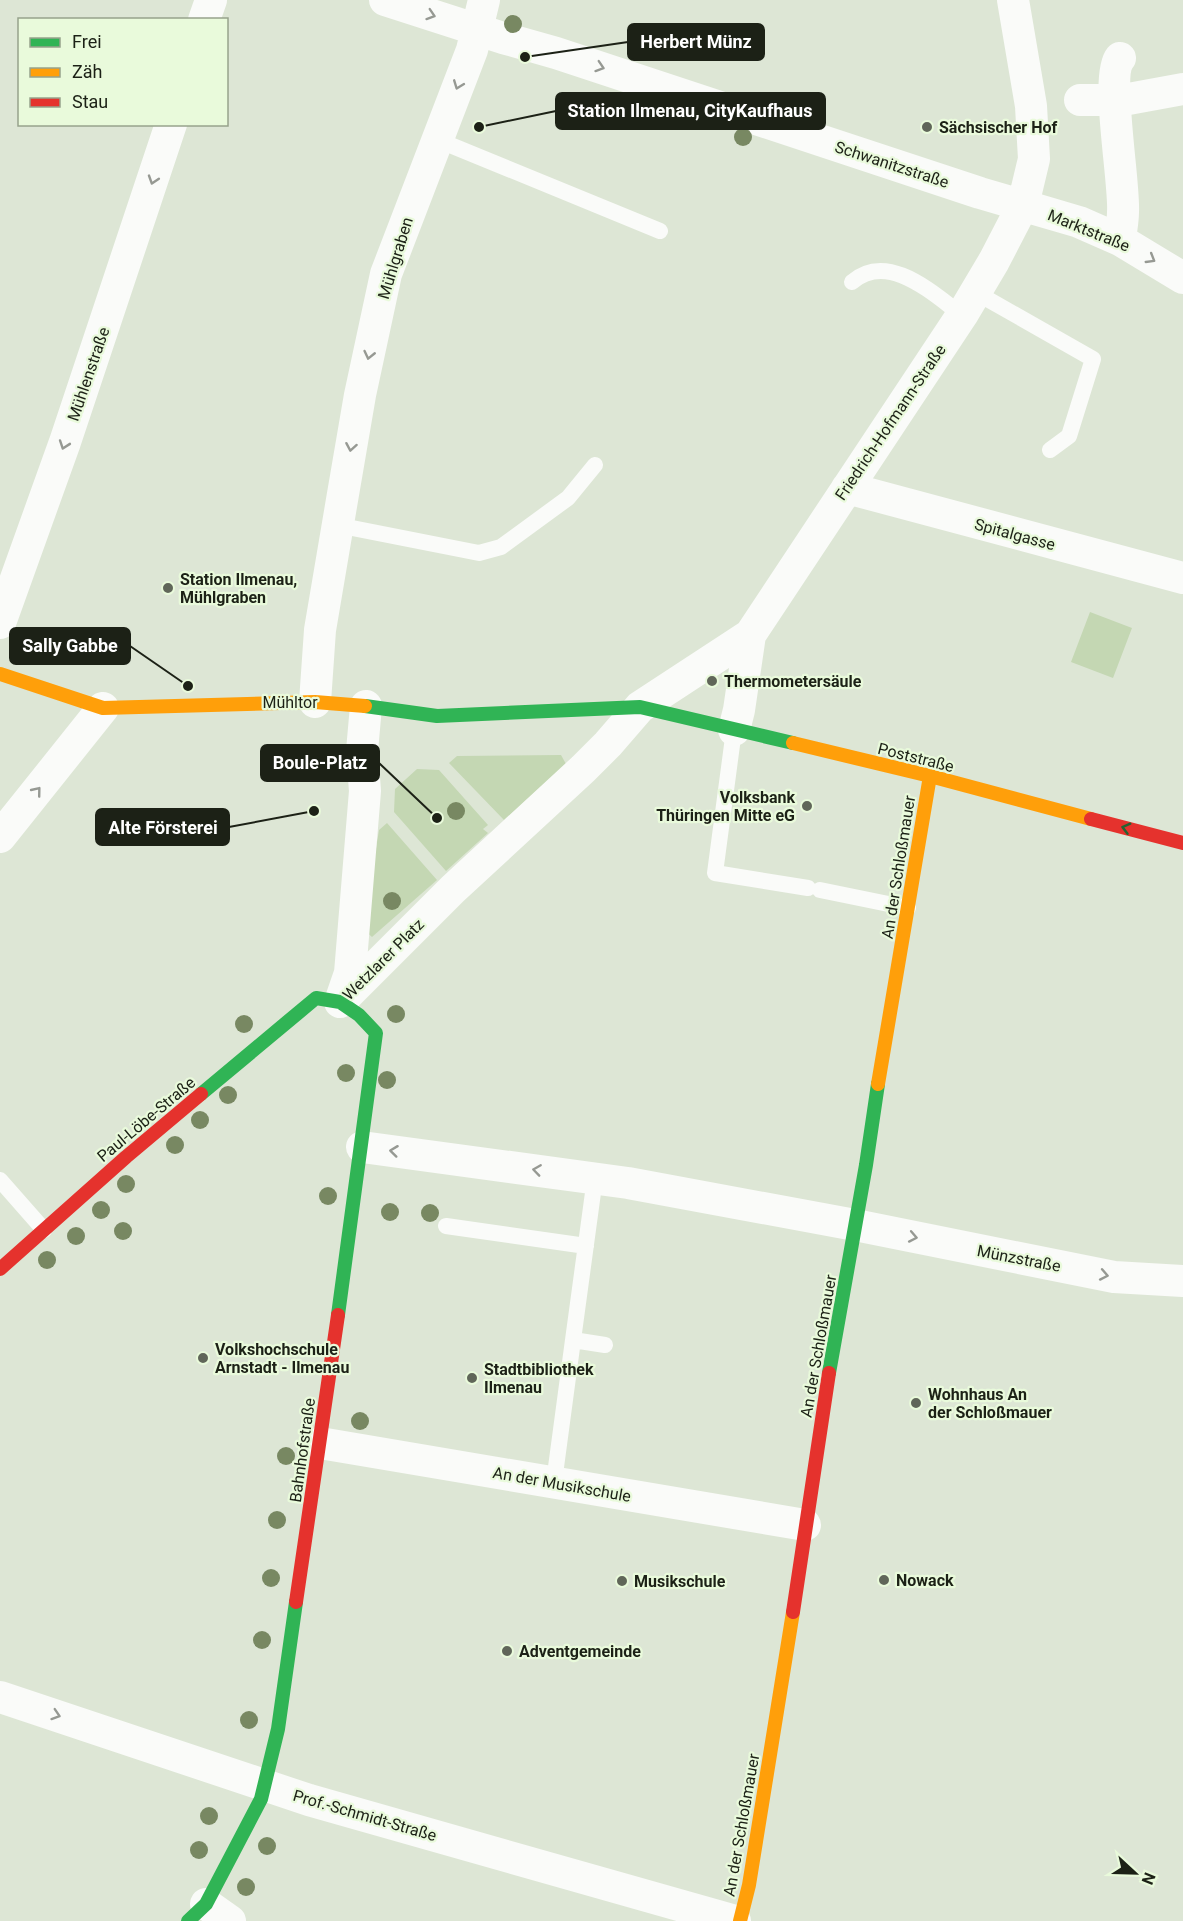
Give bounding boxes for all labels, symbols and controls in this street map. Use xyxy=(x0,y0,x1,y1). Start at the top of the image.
one-way arrow xyxy=(425,8,436,20)
legend xyxy=(18,18,228,126)
callout: Herbert Münz xyxy=(628,24,764,60)
text: Frei xyxy=(72,31,102,52)
text: Herbert Münz xyxy=(640,31,752,52)
one-way arrow xyxy=(594,60,605,73)
text: Zäh xyxy=(72,61,103,82)
one-way arrow xyxy=(453,78,465,89)
text: Stau xyxy=(72,91,108,112)
callout: Station Ilmenau, CityKaufhaus xyxy=(556,93,825,129)
text: Station Ilmenau, CityKaufhaus xyxy=(568,100,812,121)
place label: Sächsischer Hof xyxy=(939,118,1057,137)
marker: Sächsischer Hof xyxy=(920,120,934,134)
street label: Schwanitzstraße xyxy=(833,137,951,192)
one-way arrow xyxy=(148,174,160,185)
street label: Marktstraße xyxy=(1045,205,1133,256)
street label: Mühlgraben xyxy=(374,215,417,301)
one-way arrow xyxy=(1145,251,1155,263)
street label: Mühlenstraße xyxy=(64,325,113,424)
street label: Friedrich-Hofmann-Straße xyxy=(831,341,950,504)
one-way arrow xyxy=(363,350,376,360)
one-way arrow xyxy=(58,439,71,449)
one-way arrow xyxy=(345,443,357,452)
street label: Spitalgasse xyxy=(972,515,1057,554)
place label: Station Ilmenau, Mühlgraben xyxy=(180,570,297,607)
marker: Station Ilmenau, Mühlgraben xyxy=(161,581,175,595)
callout: Sally Gabbe xyxy=(10,628,130,664)
text: Sally Gabbe xyxy=(22,635,118,656)
place label: Thermometersäule xyxy=(724,672,862,691)
marker: Thermometersäule xyxy=(705,674,719,688)
street label: Mühltor xyxy=(262,693,318,712)
street label: Poststraße xyxy=(876,739,956,776)
callout: Boule-Platz xyxy=(261,745,379,781)
text: Boule-Platz xyxy=(273,752,367,773)
one-way arrow xyxy=(29,787,40,798)
place label: Volksbank Thüringen Mitte eG xyxy=(656,788,795,825)
street label: An der Schloßmauer xyxy=(878,794,919,940)
marker: Volksbank Thüringen Mitte eG xyxy=(800,799,814,813)
callout: Alte Försterei xyxy=(96,809,229,845)
text: Alte Försterei xyxy=(108,817,218,838)
one-way arrow xyxy=(1122,823,1132,836)
street label: Wetzlarer Platz xyxy=(339,915,428,1004)
street label: Paul-Löbe-Straße xyxy=(93,1073,199,1166)
one-way arrow xyxy=(389,1145,398,1158)
one-way arrow xyxy=(533,1165,542,1177)
one-way arrow xyxy=(908,1230,918,1243)
street label: Münzstraße xyxy=(975,1241,1062,1276)
one-way arrow xyxy=(1099,1268,1109,1281)
street label: An der Schloßmauer xyxy=(797,1273,841,1419)
place label: Volkshochschule Arnstadt - Ilmenau xyxy=(215,1340,349,1377)
marker: Volkshochschule Arnstadt - Ilmenau xyxy=(196,1351,210,1365)
place label: Stadtbibliothek Ilmenau xyxy=(484,1360,594,1397)
marker: Stadtbibliothek Ilmenau xyxy=(465,1371,479,1385)
place label: Wohnhaus An der Schloßmauer xyxy=(928,1385,1052,1422)
marker: Wohnhaus An der Schloßmauer xyxy=(909,1396,923,1410)
street label: Bahnhofstraße xyxy=(286,1397,319,1503)
street label: An der Musikschule xyxy=(491,1463,632,1506)
place label: Nowack xyxy=(896,1571,954,1590)
place label: Musikschule xyxy=(634,1572,726,1591)
marker: Nowack xyxy=(877,1573,891,1587)
marker: Musikschule xyxy=(615,1574,629,1588)
place label: Adventgemeinde xyxy=(519,1642,641,1661)
marker: Adventgemeinde xyxy=(500,1644,514,1658)
one-way arrow xyxy=(50,1708,60,1720)
street label: An der Schloßmauer xyxy=(720,1752,764,1898)
street label: Prof.-Schmidt-Straße xyxy=(291,1786,439,1845)
north arrow xyxy=(1105,1843,1165,1903)
text: N xyxy=(1138,1870,1159,1887)

